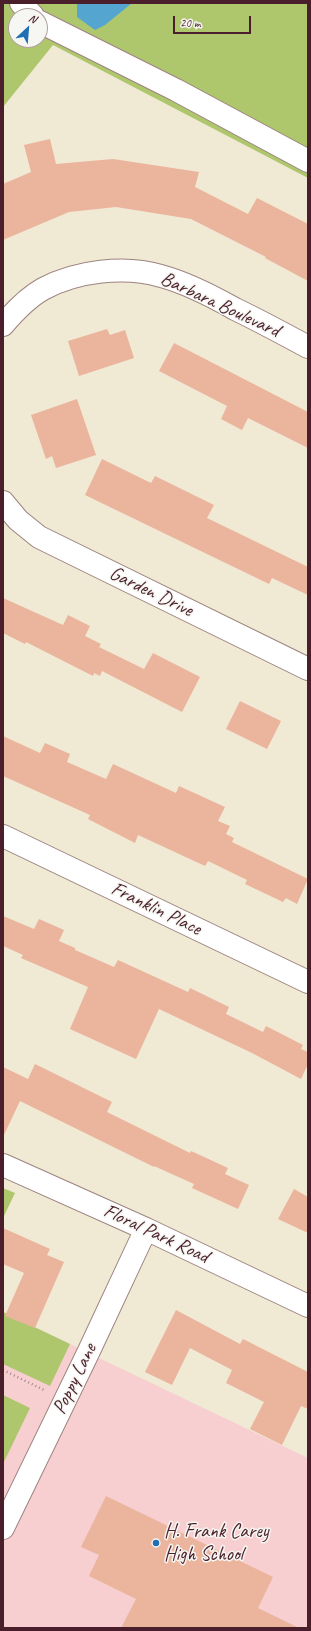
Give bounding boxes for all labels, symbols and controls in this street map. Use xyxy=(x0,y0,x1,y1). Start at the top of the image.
north arrow xyxy=(8,8,48,48)
scale bar xyxy=(175,8,253,34)
text: N xyxy=(27,10,39,26)
text: 20 m xyxy=(180,15,200,31)
street label: Barbara Boulevard xyxy=(157,267,283,343)
street label: Garden Drive xyxy=(105,562,197,622)
street label: Franklin Place xyxy=(107,877,205,941)
street label: Floral Park Road xyxy=(100,1199,212,1269)
street label: Poppy Lane xyxy=(48,1340,102,1418)
place label: H. Frank Carey High School xyxy=(164,1520,269,1567)
marker: H. Frank Carey High School xyxy=(151,1538,161,1548)

